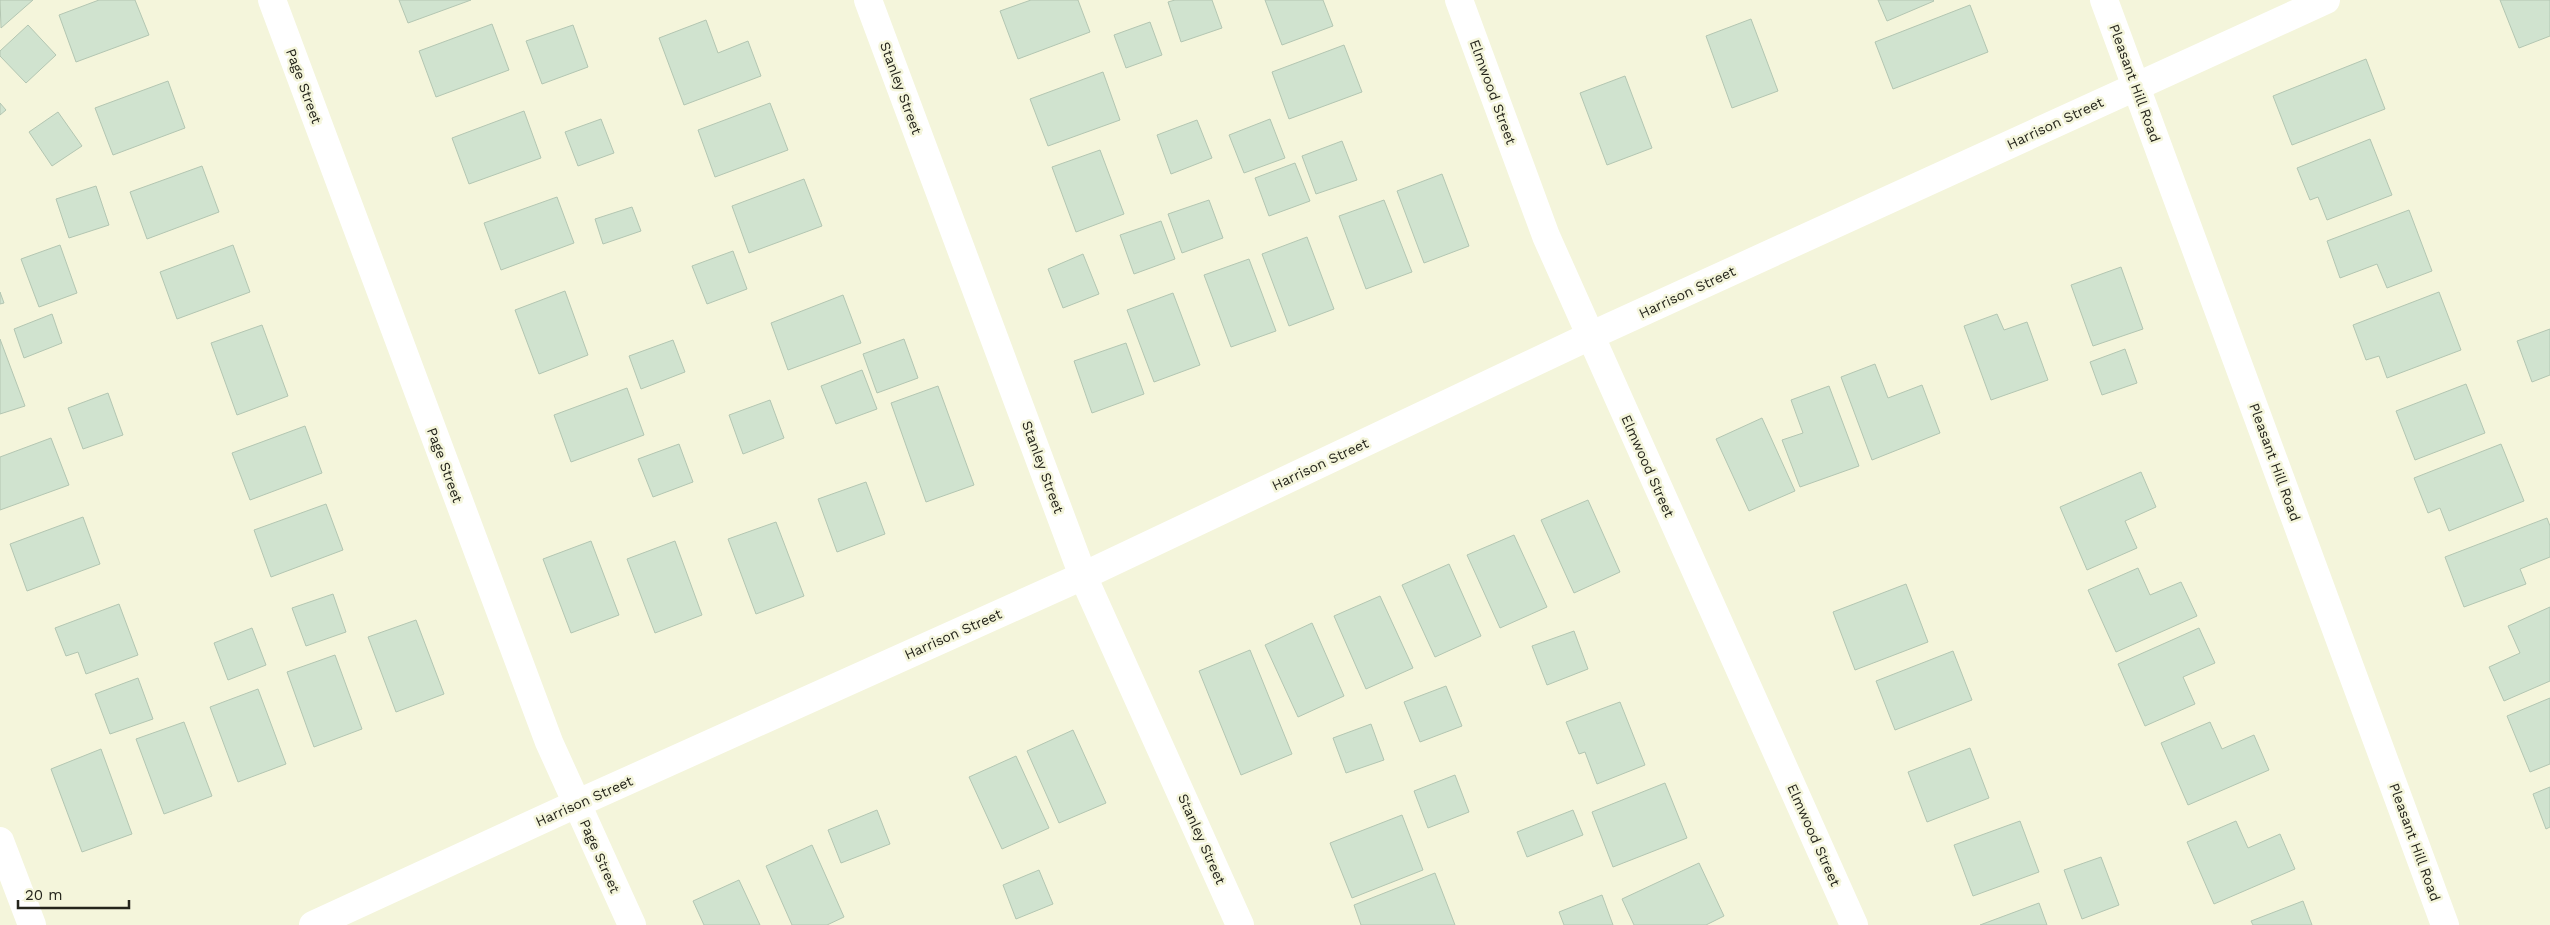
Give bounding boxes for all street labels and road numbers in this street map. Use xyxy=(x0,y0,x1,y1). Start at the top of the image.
street label: Pleasant Hill Road xyxy=(2106,22,2164,144)
street label: Elmwood Street xyxy=(1467,37,1519,147)
street label: Stanley Street xyxy=(877,40,925,137)
street label: Page Street xyxy=(283,46,325,126)
street label: Harrison Street xyxy=(2004,94,2106,152)
street label: Harrison Street xyxy=(1636,263,1738,321)
street label: Pleasant Hill Road xyxy=(2246,401,2304,523)
street label: Elmwood Street xyxy=(1618,412,1678,520)
street label: Stanley Street xyxy=(1019,419,1067,516)
street label: Page Street xyxy=(424,425,466,505)
street label: Harrison Street xyxy=(1269,435,1371,493)
street label: Harrison Street xyxy=(902,605,1004,663)
street label: Harrison Street xyxy=(533,772,635,830)
street label: Elmwood Street xyxy=(1784,781,1844,889)
street label: Pleasant Hill Road xyxy=(2386,781,2444,903)
street label: Stanley Street xyxy=(1175,791,1229,887)
street label: Page Street xyxy=(577,817,623,895)

